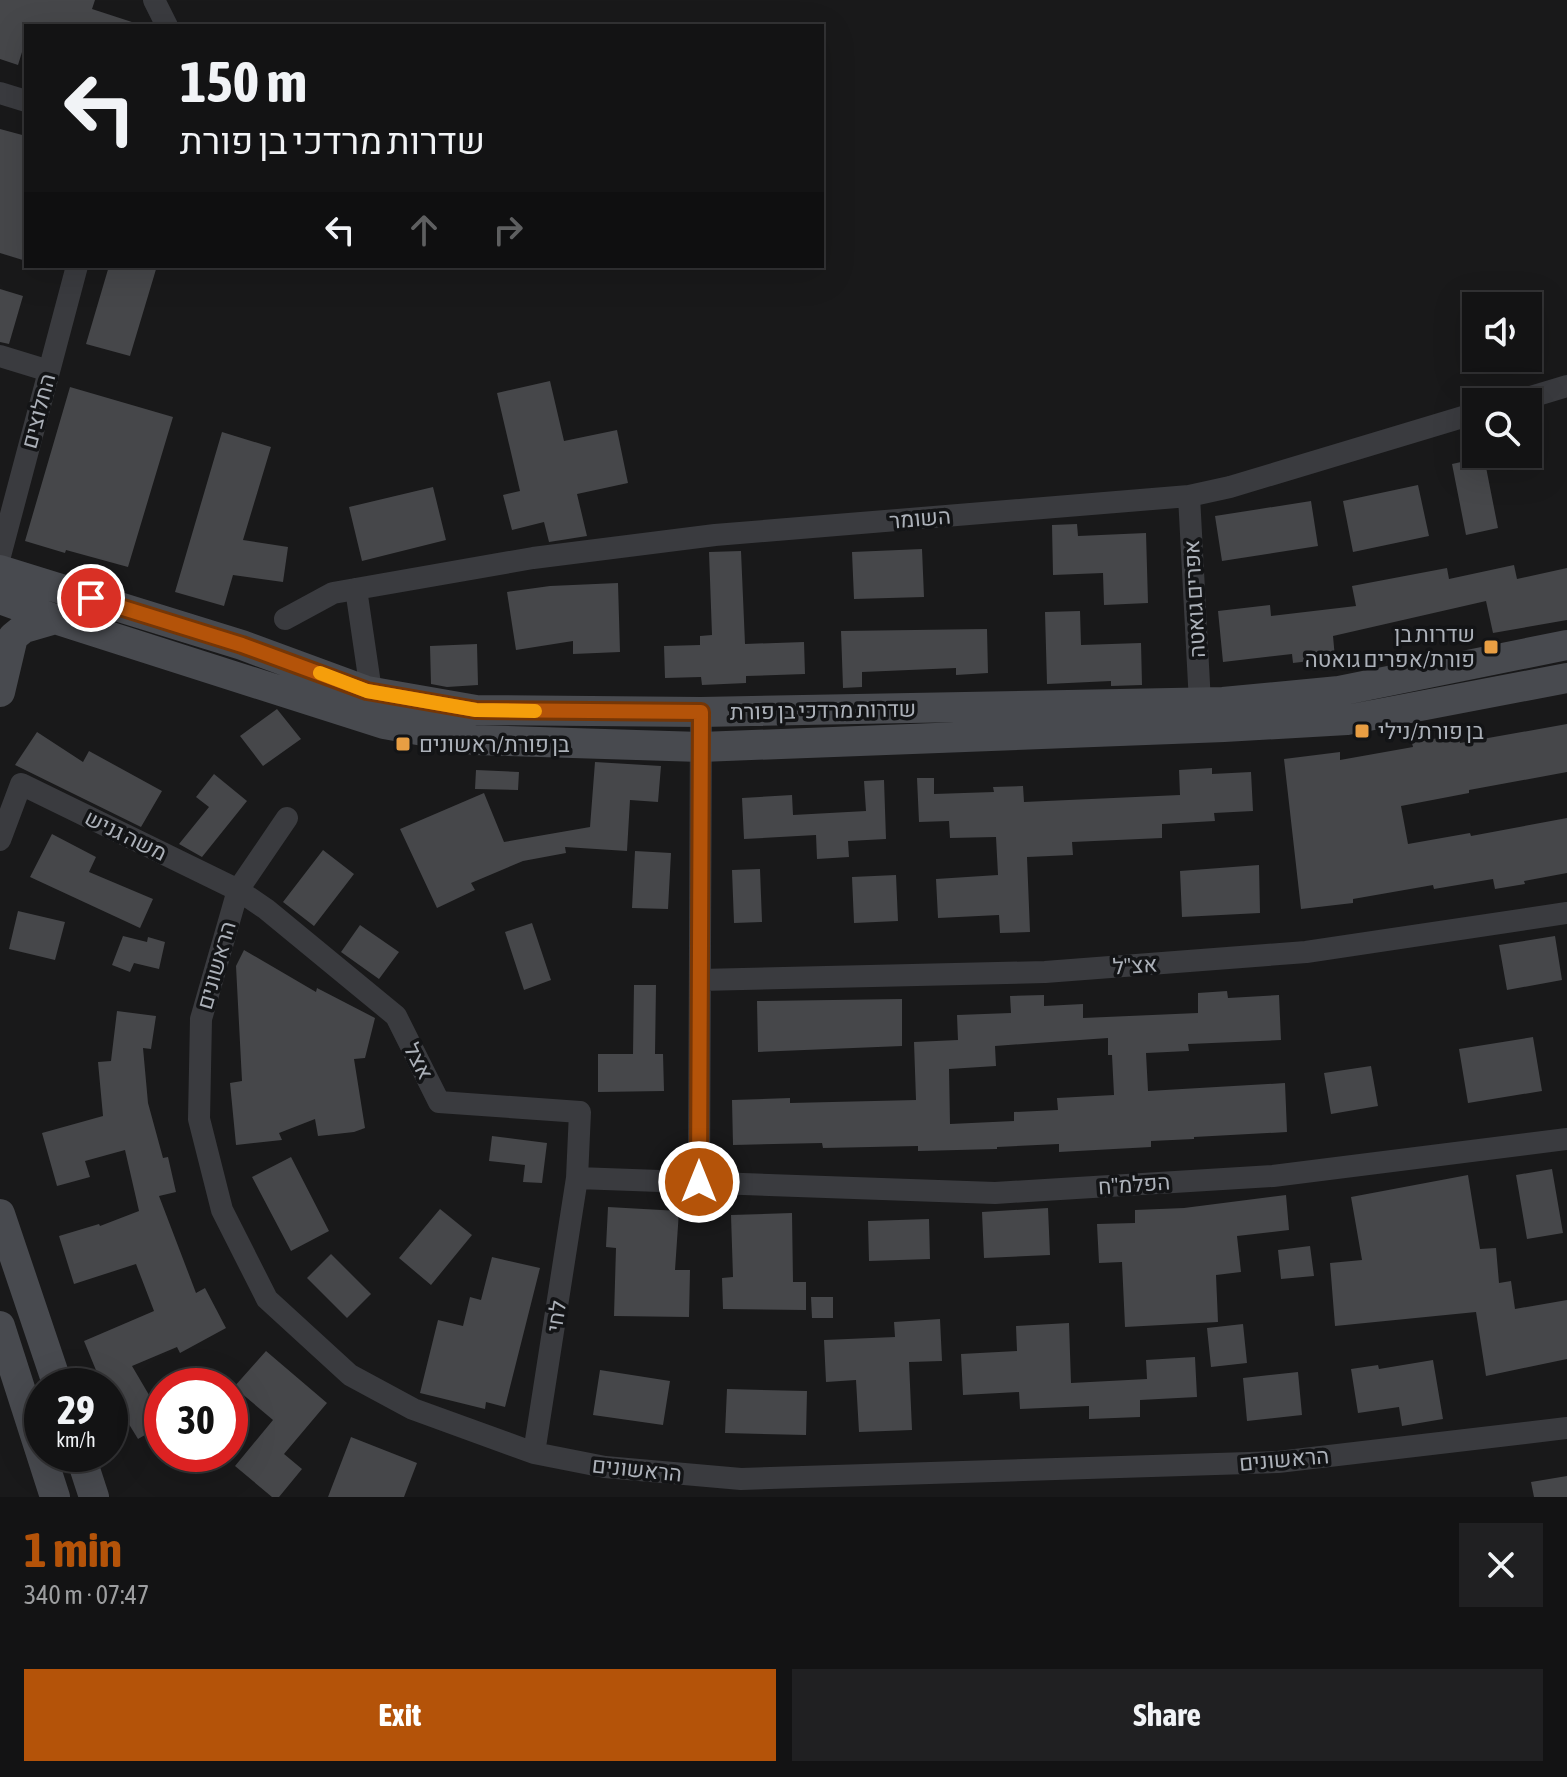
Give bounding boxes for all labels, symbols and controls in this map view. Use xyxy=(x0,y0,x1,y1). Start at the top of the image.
text: 150 m xyxy=(180,50,307,114)
icon: left xyxy=(48,56,152,160)
text: שדרות מרדכי בן פורת xyxy=(180,120,485,162)
icon: left xyxy=(318,208,362,252)
icon: ahead xyxy=(402,208,446,252)
icon: right xyxy=(486,208,530,252)
map controls xyxy=(1462,292,1542,468)
button: sound xyxy=(1462,292,1542,372)
street label: החלוצים xyxy=(16,371,60,451)
button: search xyxy=(1462,388,1542,468)
street label: השומר xyxy=(888,502,952,534)
street label: אפרים גואטה xyxy=(1178,539,1210,659)
pin xyxy=(57,564,125,632)
icon: arrive xyxy=(69,576,113,620)
place label: שדרות בן פורת/אפרים גואטה xyxy=(1305,621,1475,672)
marker: שדרות בן פורת/אפרים גואטה xyxy=(1482,638,1500,656)
street label: שדרות מרדכי בן פורת xyxy=(730,695,916,725)
place label: בן פורת/נילי xyxy=(1378,718,1484,744)
marker: בן פורת/נילי xyxy=(1353,722,1371,740)
place label: בן פורת/ראשונים xyxy=(419,731,570,757)
marker: בן פורת/ראשונים xyxy=(394,735,412,753)
street label: משה גניש xyxy=(81,804,171,866)
street label: הראשונים xyxy=(191,918,241,1012)
street label: אצ"ל xyxy=(1112,950,1158,980)
street label: אצל xyxy=(399,1038,439,1084)
position arrow xyxy=(657,1140,741,1224)
street label: הפלמ"ח xyxy=(1097,1169,1171,1199)
street label: לחי xyxy=(541,1299,571,1333)
speed limit sign: 30 xyxy=(144,1368,248,1472)
text: 29 xyxy=(57,1387,95,1432)
text: km/h xyxy=(56,1428,96,1451)
street label: הראשונים xyxy=(1238,1442,1330,1476)
street label: הראשונים xyxy=(591,1451,683,1487)
text: 1 min xyxy=(24,1522,122,1577)
button: close xyxy=(1459,1523,1543,1607)
text: 340 m · 07:47 xyxy=(24,1580,149,1610)
button: Exit xyxy=(24,1669,776,1761)
button: Share xyxy=(792,1669,1543,1761)

